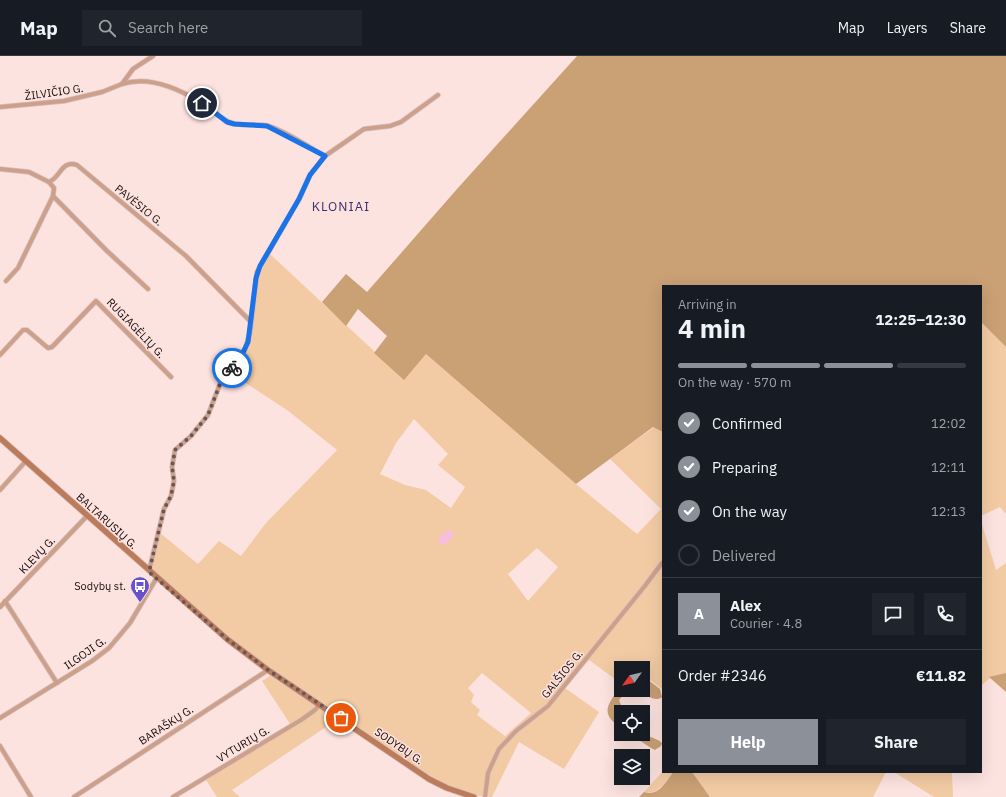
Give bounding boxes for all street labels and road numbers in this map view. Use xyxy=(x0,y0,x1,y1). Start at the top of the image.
street label: ŽILVIČIO G. xyxy=(24,81,84,103)
street label: PAVĖSIO G. xyxy=(112,181,166,229)
street label: RUGIAGĖLIŲ G. xyxy=(104,295,168,361)
street label: BALTARUSIŲ G. xyxy=(74,490,140,552)
street label: KLEVŲ G. xyxy=(16,534,58,576)
street label: ILGOJI G. xyxy=(61,633,109,673)
street label: GALŠIOS G. xyxy=(538,647,586,701)
street label: BARAŠKŲ G. xyxy=(136,702,196,748)
street label: VYTURIŲ G. xyxy=(214,723,272,765)
street label: SODYBŲ G. xyxy=(372,725,426,767)

